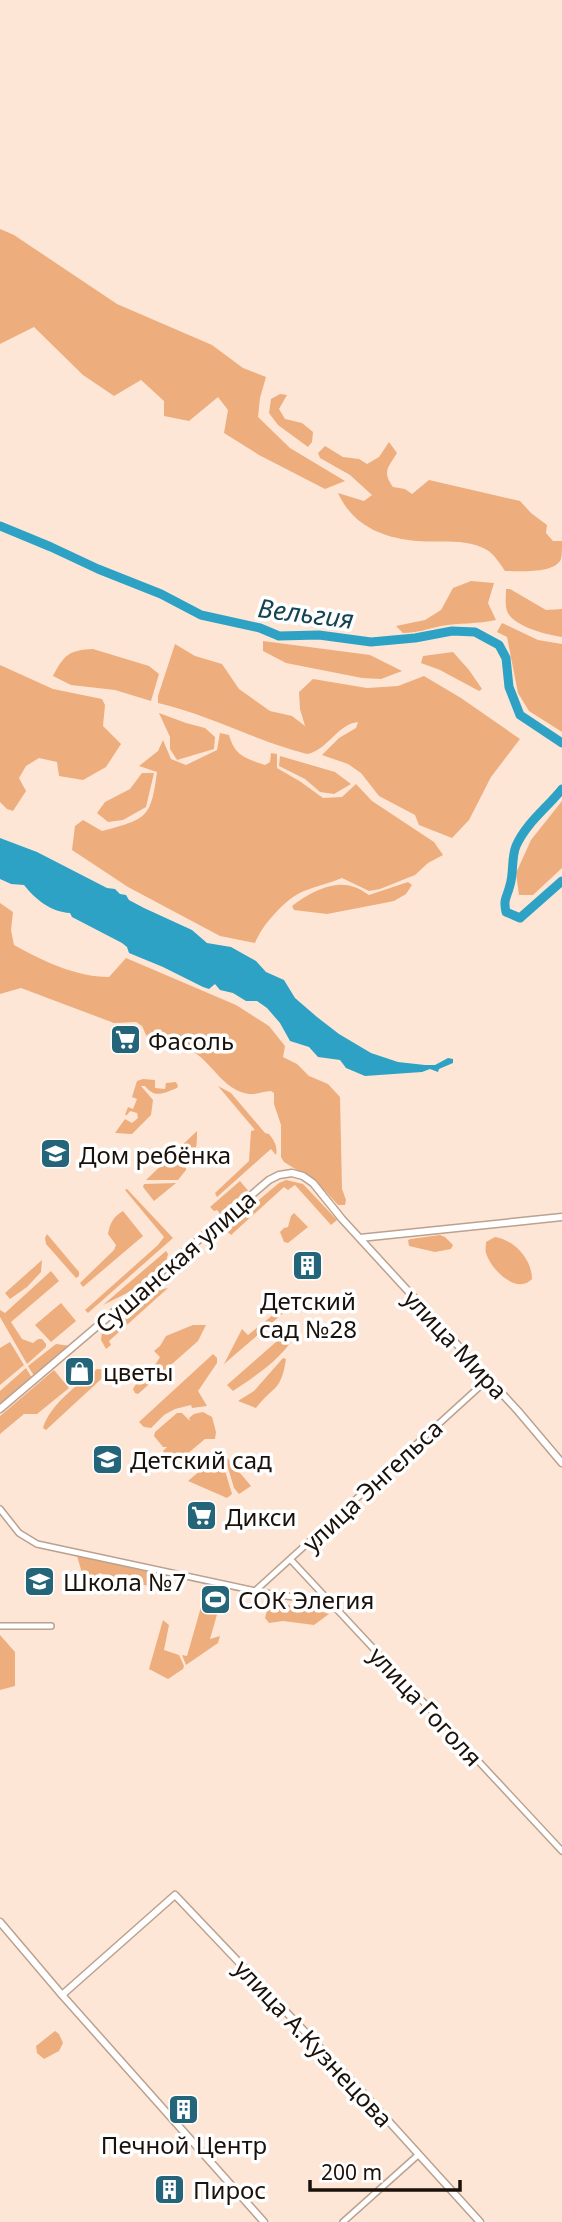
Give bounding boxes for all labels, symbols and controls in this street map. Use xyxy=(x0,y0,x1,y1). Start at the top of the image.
water label: Вельгия xyxy=(256,589,356,637)
supermarket icon: Фасоль xyxy=(108,1023,142,1057)
place label: Фасоль xyxy=(148,1024,234,1057)
school or university icon: Дом ребёнка xyxy=(39,1137,73,1171)
place label: Дом ребёнка xyxy=(79,1138,231,1171)
street label: Сушанская улица xyxy=(88,1182,262,1340)
building icon: Детский сад №28 xyxy=(291,1249,325,1283)
street label: улица Мира xyxy=(397,1282,515,1406)
place label: Детский сад №28 xyxy=(259,1284,357,1345)
shop icon: цветы xyxy=(63,1354,97,1388)
place label: цветы xyxy=(103,1355,174,1388)
street label: улица Энгельса xyxy=(295,1411,449,1559)
school or university icon: Детский сад xyxy=(90,1442,124,1476)
place label: Детский сад xyxy=(130,1443,272,1476)
supermarket icon: Дикси xyxy=(185,1499,219,1533)
place label: Дикси xyxy=(225,1500,296,1533)
school or university icon: Школа №7 xyxy=(23,1564,57,1598)
place label: Школа №7 xyxy=(63,1565,186,1598)
sports icon: СОК Элегия xyxy=(198,1582,232,1616)
place label: СОК Элегия xyxy=(238,1583,374,1616)
street label: улица Гоголя xyxy=(362,1639,490,1773)
street label: улица А.Кузнецова xyxy=(227,1952,401,2134)
building icon: Печной Центр xyxy=(167,2093,201,2127)
place label: Печной Центр xyxy=(101,2128,267,2161)
scale bar xyxy=(310,2148,461,2192)
text: 200 m xyxy=(321,2158,382,2186)
building icon: Пирос xyxy=(153,2172,187,2206)
place label: Пирос xyxy=(193,2173,266,2206)

